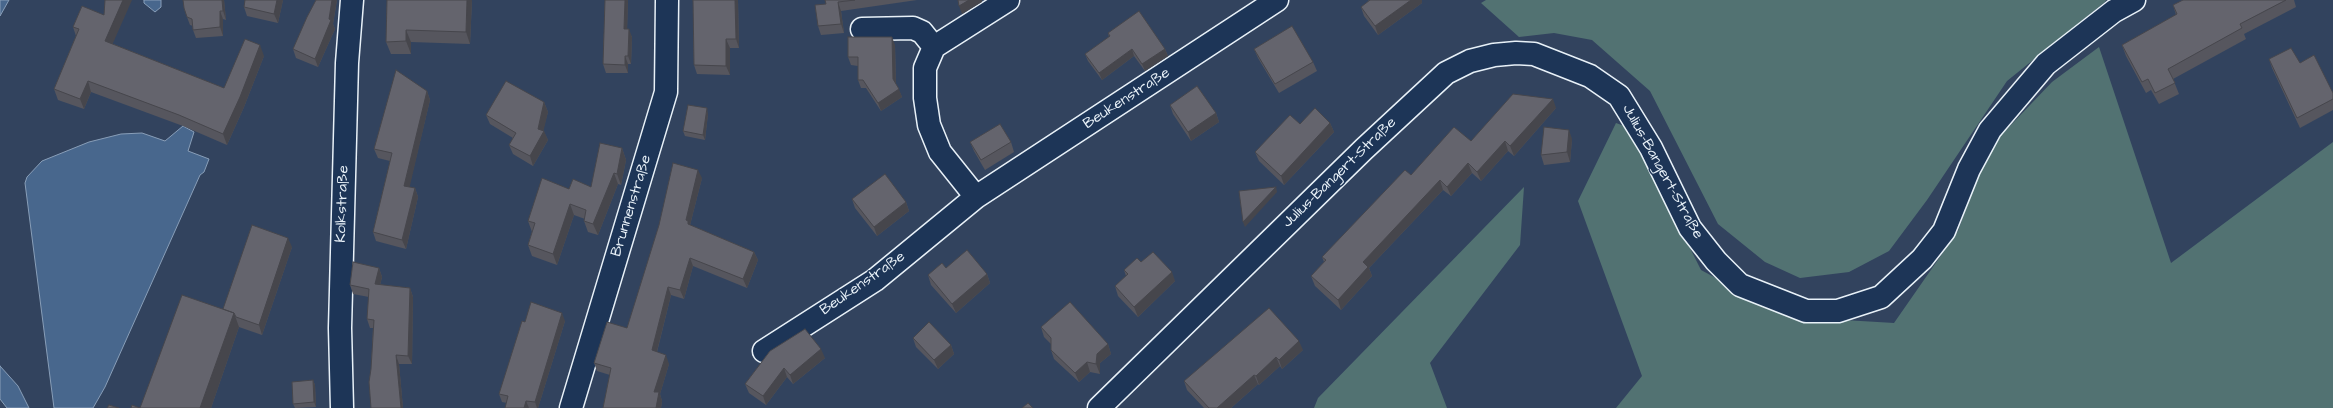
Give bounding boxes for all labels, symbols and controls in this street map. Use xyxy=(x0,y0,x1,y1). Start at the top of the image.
street label: Beukenstraße xyxy=(1080,64,1174,134)
street label: Julius-Bangert-Straße xyxy=(1618,102,1706,242)
street label: Julius-Bangert-Straße xyxy=(1279,114,1401,232)
street label: Brunnenstraße xyxy=(608,153,656,259)
street label: Kolkstraße xyxy=(333,165,353,243)
street label: Beukenstraße xyxy=(817,248,909,320)

